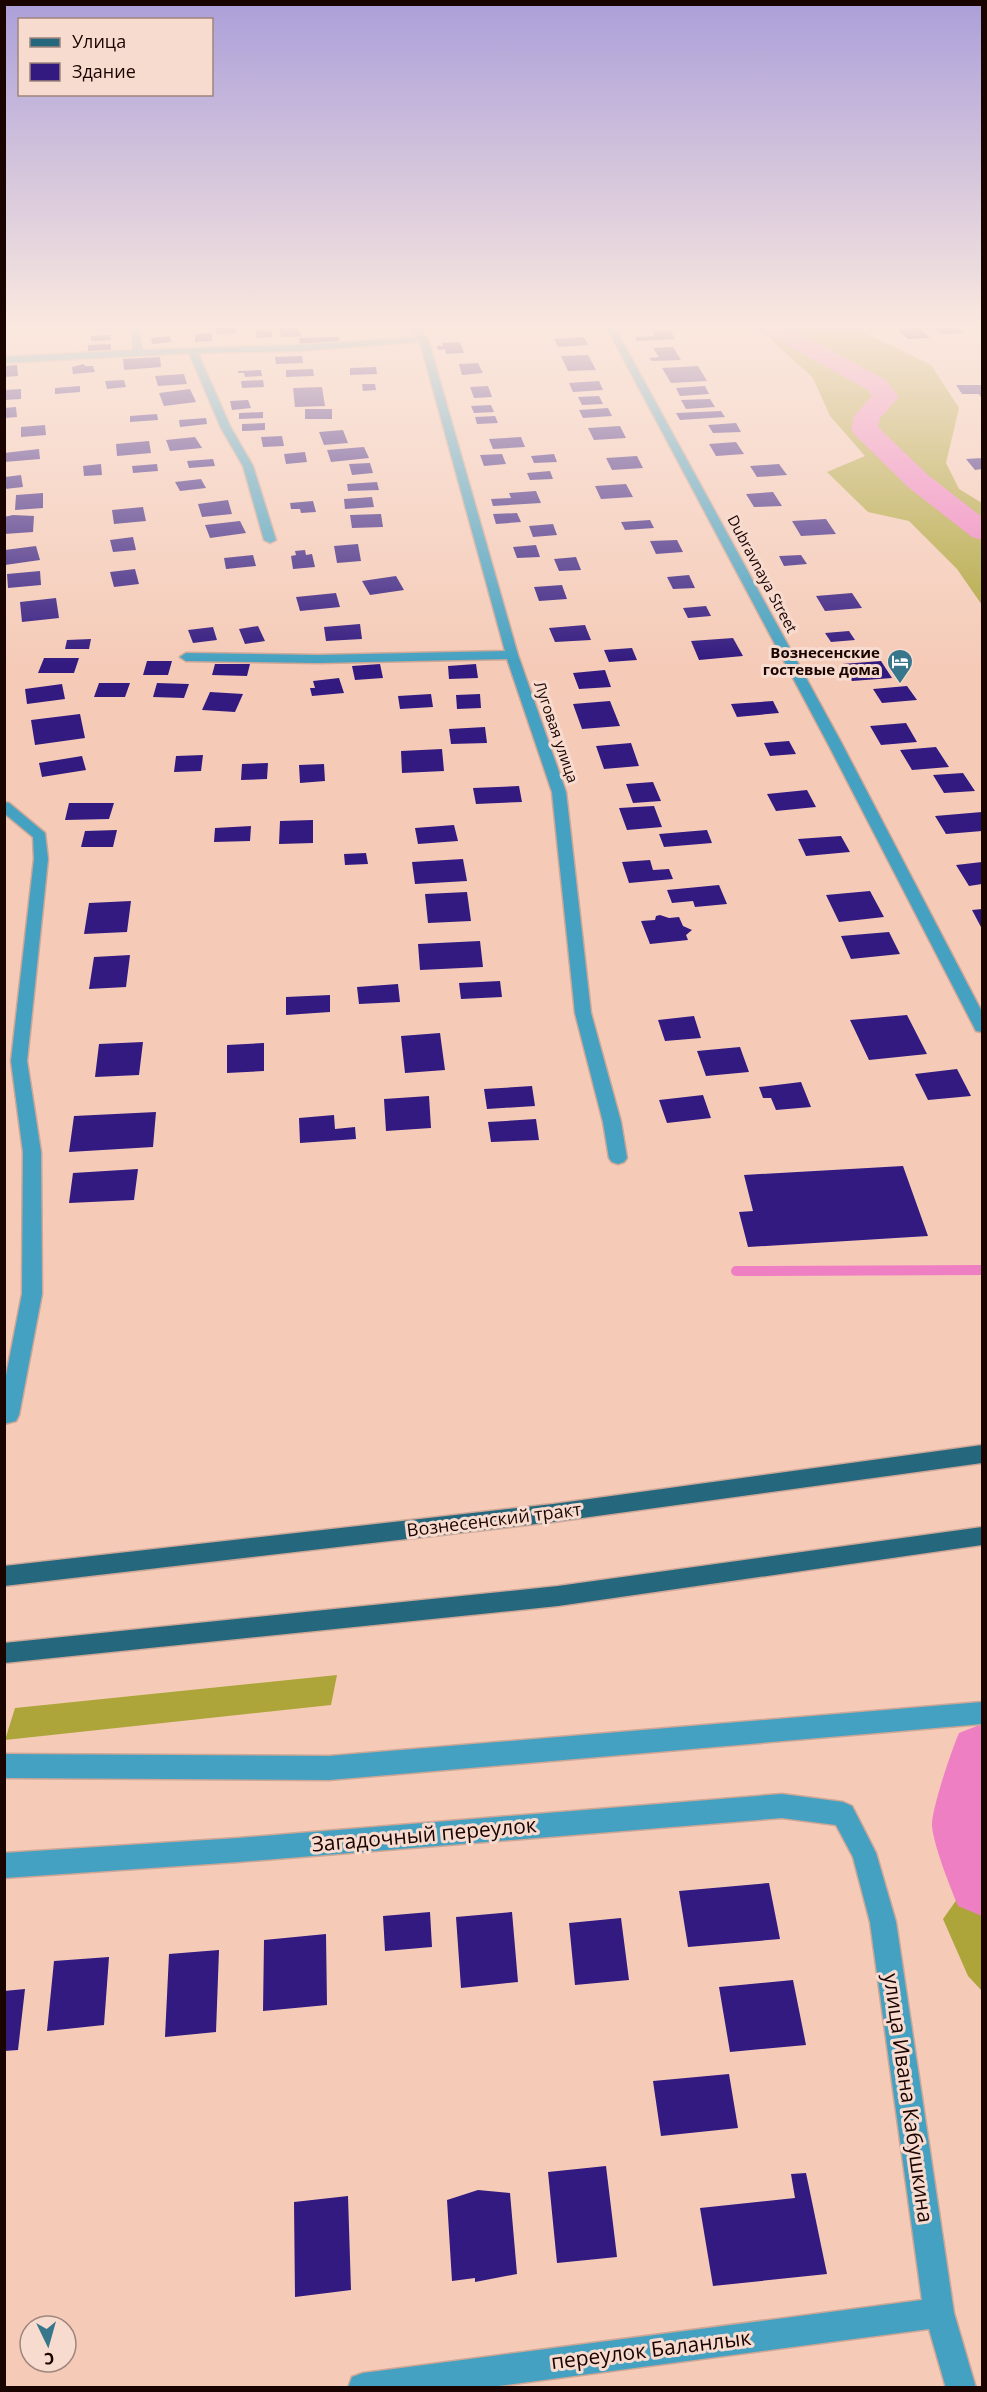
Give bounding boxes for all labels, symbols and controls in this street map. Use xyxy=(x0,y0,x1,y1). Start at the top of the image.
legend xyxy=(18,18,213,96)
text: Улица xyxy=(72,29,126,53)
text: Здание xyxy=(72,59,136,83)
street label: Dubravnaya Street xyxy=(723,511,802,636)
place label: Вознесенские гостевые дома xyxy=(763,642,880,679)
hotel icon: Вознесенские гостевые дома xyxy=(885,647,915,685)
street label: Луговая улица xyxy=(530,678,584,785)
street label: Вознесенский тракт xyxy=(405,1496,583,1542)
street label: Загадочный переулок xyxy=(310,1810,538,1858)
street label: улица Ивана Кабушкина xyxy=(878,1971,940,2224)
north arrow xyxy=(18,2314,78,2374)
street label: переулок Баланлык xyxy=(549,2323,753,2375)
text: С xyxy=(43,2348,55,2370)

